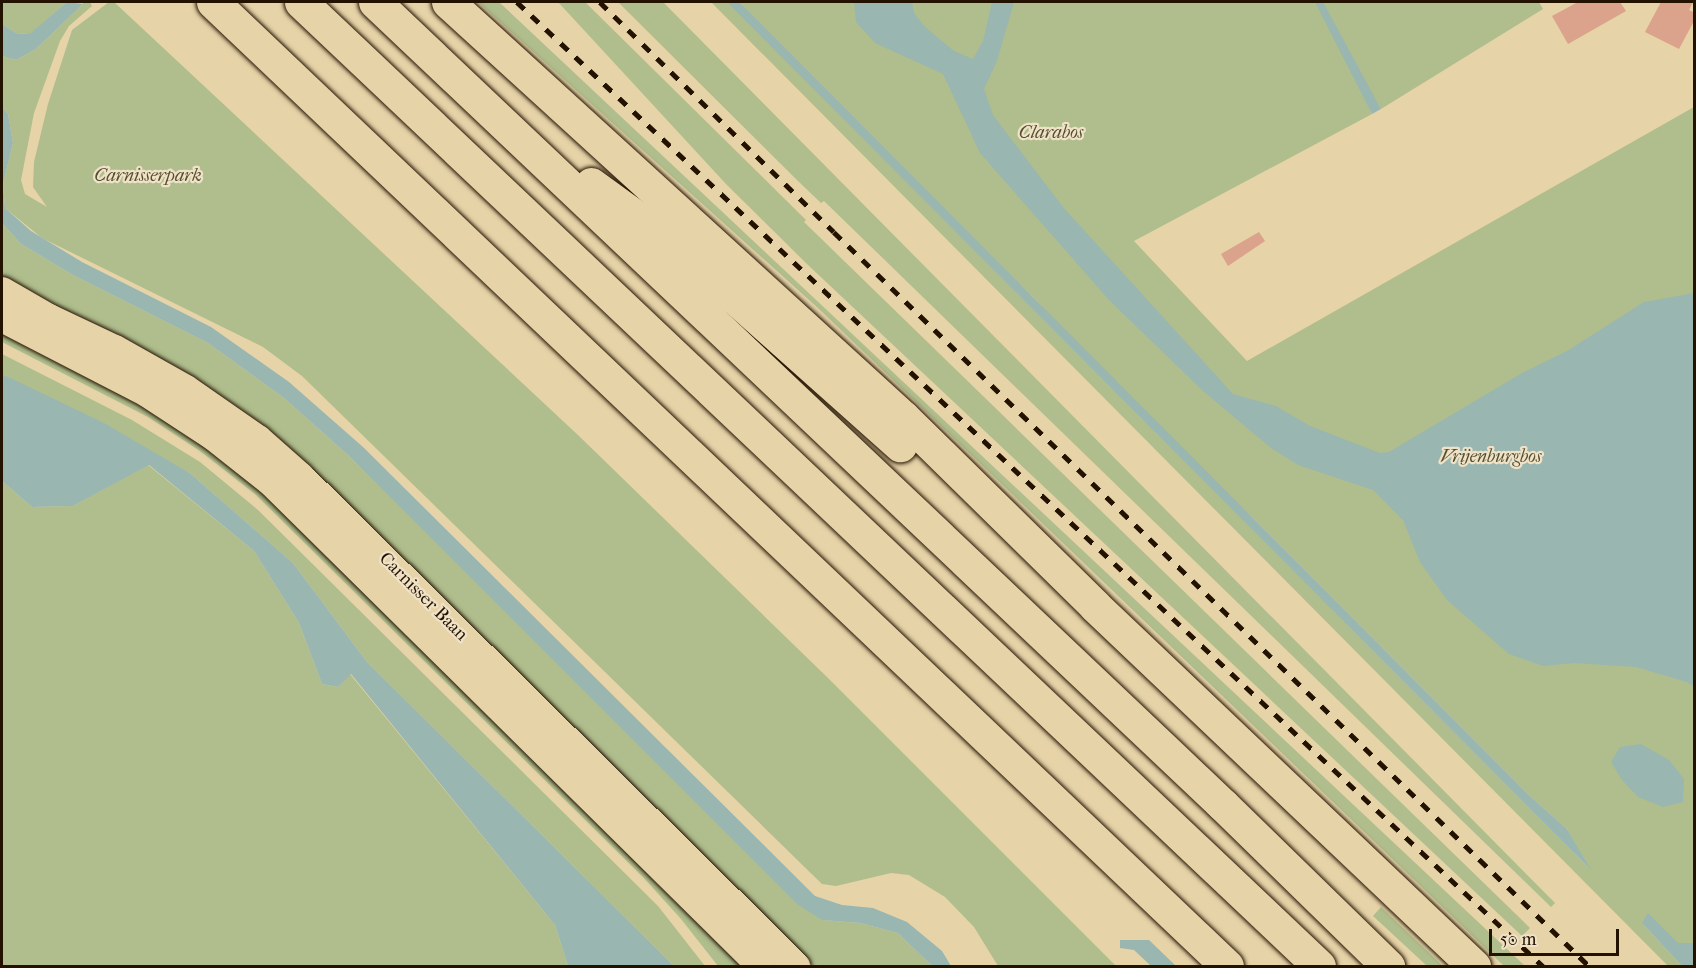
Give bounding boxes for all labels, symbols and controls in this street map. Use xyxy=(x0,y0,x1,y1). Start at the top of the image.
park label: Clarabos xyxy=(1019,122,1083,144)
park label: Carnisserpark xyxy=(94,165,202,187)
park label: Vrijenburgbos xyxy=(1441,446,1541,468)
street label: Carnisser Baan xyxy=(374,548,472,646)
scale bar xyxy=(1492,917,1622,955)
text: 50 m xyxy=(1500,929,1536,950)

